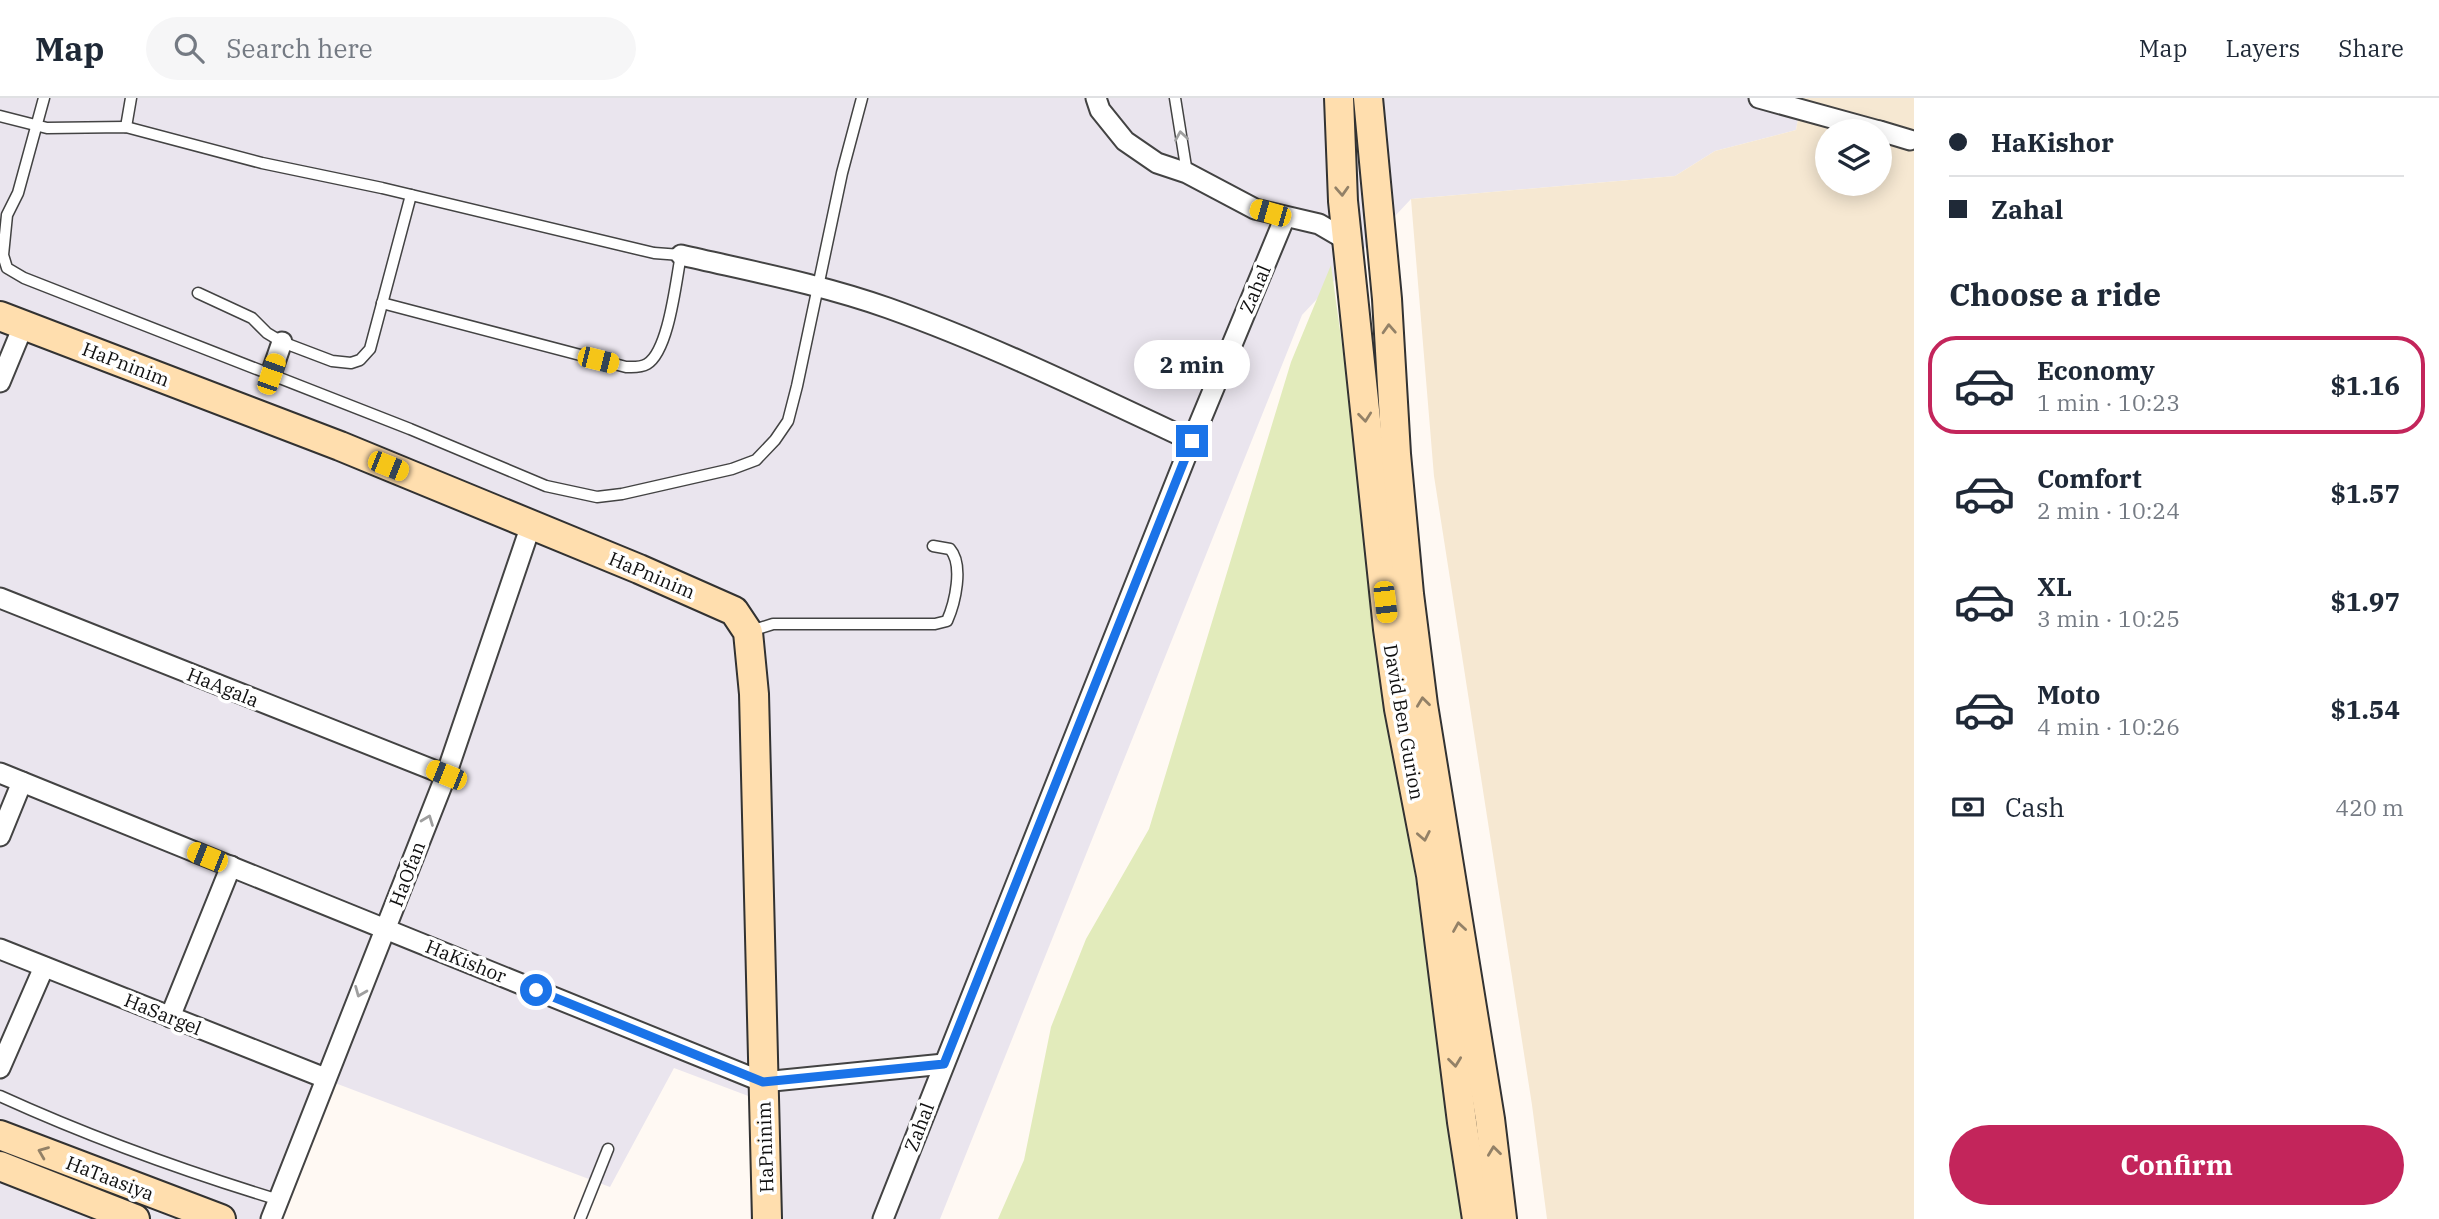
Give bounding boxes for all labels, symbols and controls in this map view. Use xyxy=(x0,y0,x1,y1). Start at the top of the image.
search box xyxy=(146,17,636,80)
text: Map xyxy=(35,27,104,70)
icon: search xyxy=(170,29,208,67)
text: Search here xyxy=(226,31,373,65)
text: Map xyxy=(2139,32,2187,64)
text: Layers xyxy=(2225,32,2300,64)
text: Share xyxy=(2338,32,2404,64)
map controls xyxy=(1815,119,1892,196)
button: layers xyxy=(1815,119,1892,196)
text: HaKishor xyxy=(1991,125,2114,159)
one-way arrow xyxy=(1174,130,1189,142)
one-way arrow xyxy=(1335,185,1350,196)
text: Zahal xyxy=(1991,192,2063,226)
car xyxy=(1247,197,1294,229)
street label: Zahal xyxy=(1234,261,1276,317)
text: Choose a ride xyxy=(1949,273,2161,315)
one-way arrow xyxy=(1382,323,1397,334)
street label: HaPninim xyxy=(79,336,173,392)
callout: 2 min xyxy=(1134,340,1250,388)
car xyxy=(576,345,621,375)
text: 2 min xyxy=(1160,349,1224,379)
car xyxy=(255,351,288,397)
text: Economy xyxy=(2037,353,2155,387)
icon: car xyxy=(1953,354,2016,417)
text: $1.16 xyxy=(2330,368,2400,402)
text: 1 min · 10:23 xyxy=(2037,387,2180,417)
one-way arrow xyxy=(1357,411,1372,423)
route end xyxy=(1176,425,1208,457)
car xyxy=(365,448,412,484)
text: Comfort xyxy=(2037,461,2142,495)
icon: car xyxy=(1953,462,2016,525)
text: $1.57 xyxy=(2330,476,2400,510)
text: 2 min · 10:24 xyxy=(2037,495,2180,525)
street label: HaPninim xyxy=(605,546,699,604)
text: XL xyxy=(2037,569,2072,603)
icon: car xyxy=(1953,570,2016,633)
car xyxy=(1373,580,1398,624)
text: $1.97 xyxy=(2330,584,2400,618)
text: 3 min · 10:25 xyxy=(2037,603,2180,633)
street label: David Ben Gurion xyxy=(1378,642,1430,802)
street label: HaAgala xyxy=(184,662,262,712)
text: Moto xyxy=(2037,677,2100,711)
icon: car xyxy=(1953,678,2016,741)
text: $1.54 xyxy=(2330,692,2400,726)
one-way arrow xyxy=(1415,696,1430,708)
text: 4 min · 10:26 xyxy=(2037,711,2180,741)
car xyxy=(423,757,470,793)
icon: cash xyxy=(1949,788,1987,826)
text: Cash xyxy=(2005,790,2065,824)
text: 420 m xyxy=(2335,792,2404,822)
one-way arrow xyxy=(420,814,434,826)
one-way arrow xyxy=(1415,830,1430,842)
street label: HaOfan xyxy=(384,838,430,910)
car xyxy=(184,839,231,875)
one-way arrow xyxy=(1452,921,1467,932)
street label: HaKishor xyxy=(422,934,510,988)
route start xyxy=(520,974,552,1006)
one-way arrow xyxy=(354,986,368,998)
street label: HaSargel xyxy=(121,988,206,1040)
one-way arrow xyxy=(1447,1056,1462,1067)
street label: Zahal xyxy=(899,1099,939,1155)
street label: HaPninim xyxy=(751,1101,779,1193)
button: Confirm xyxy=(1949,1125,2404,1205)
one-way arrow xyxy=(1486,1145,1501,1157)
one-way arrow xyxy=(37,1146,50,1160)
street label: HaTaasiya xyxy=(63,1150,157,1206)

